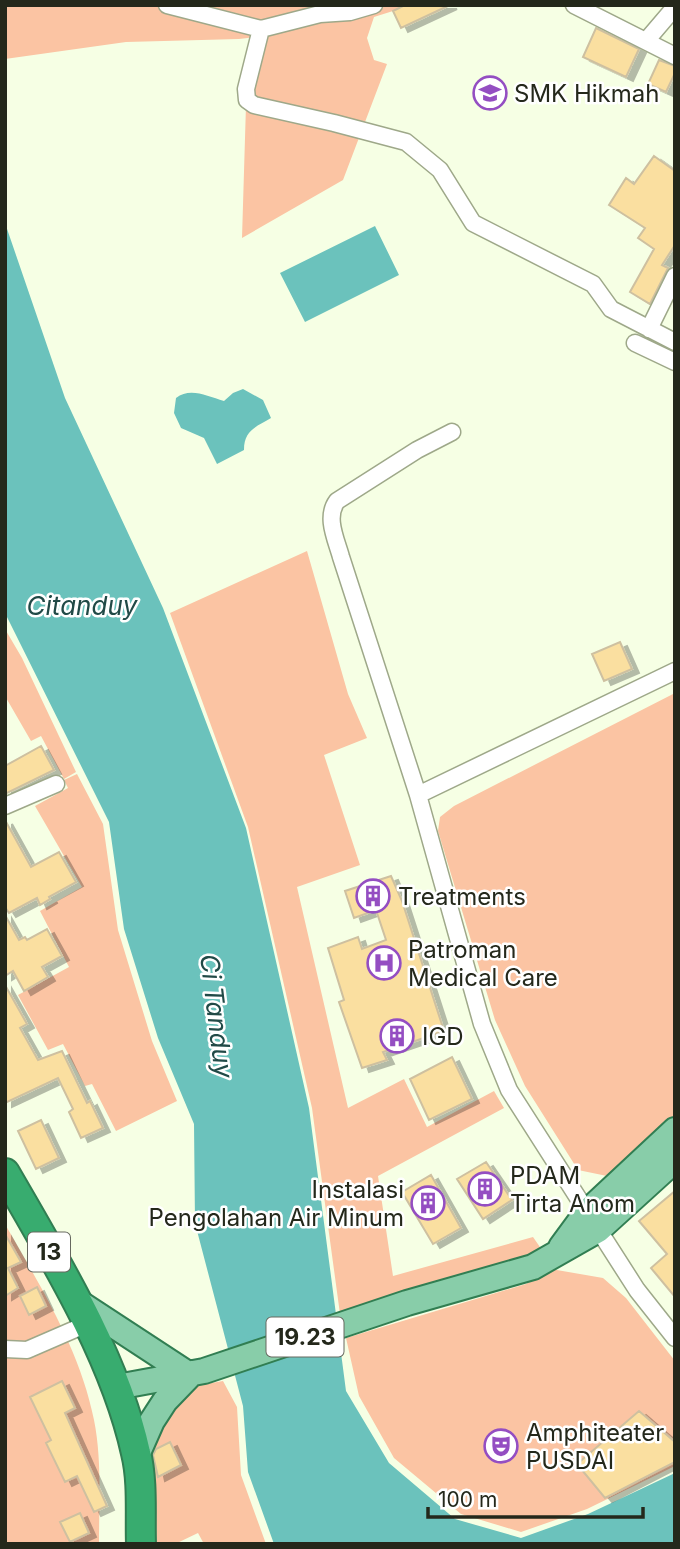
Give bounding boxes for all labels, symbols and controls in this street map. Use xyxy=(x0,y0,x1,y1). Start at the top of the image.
school or university icon: SMK Hikmah xyxy=(471,74,509,112)
place label: SMK Hikmah xyxy=(514,79,659,108)
water label: Citanduy xyxy=(27,590,139,621)
building icon: Treatments xyxy=(354,877,392,915)
place label: Treatments xyxy=(398,882,526,911)
place label: Patroman Medical Care xyxy=(408,935,558,992)
hospital icon: Patroman Medical Care xyxy=(365,944,403,982)
water label: Ci Tanduy xyxy=(194,952,240,1081)
building icon: IGD xyxy=(378,1017,416,1055)
place label: IGD xyxy=(422,1022,464,1051)
place label: PDAM Tirta Anom xyxy=(510,1161,635,1218)
building icon: PDAM Tirta Anom xyxy=(466,1170,504,1208)
place label: Instalasi Pengolahan Air Minum xyxy=(148,1175,404,1232)
building icon: Instalasi Pengolahan Air Minum xyxy=(409,1184,447,1222)
road number: 13 xyxy=(28,1232,70,1272)
road number: 19.23 xyxy=(266,1318,344,1356)
place label: Amphiteater PUSDAI xyxy=(526,1418,664,1475)
theatre icon: Amphiteater PUSDAI xyxy=(482,1427,520,1465)
scale bar xyxy=(428,1476,643,1520)
text: 100 m xyxy=(438,1487,497,1512)

